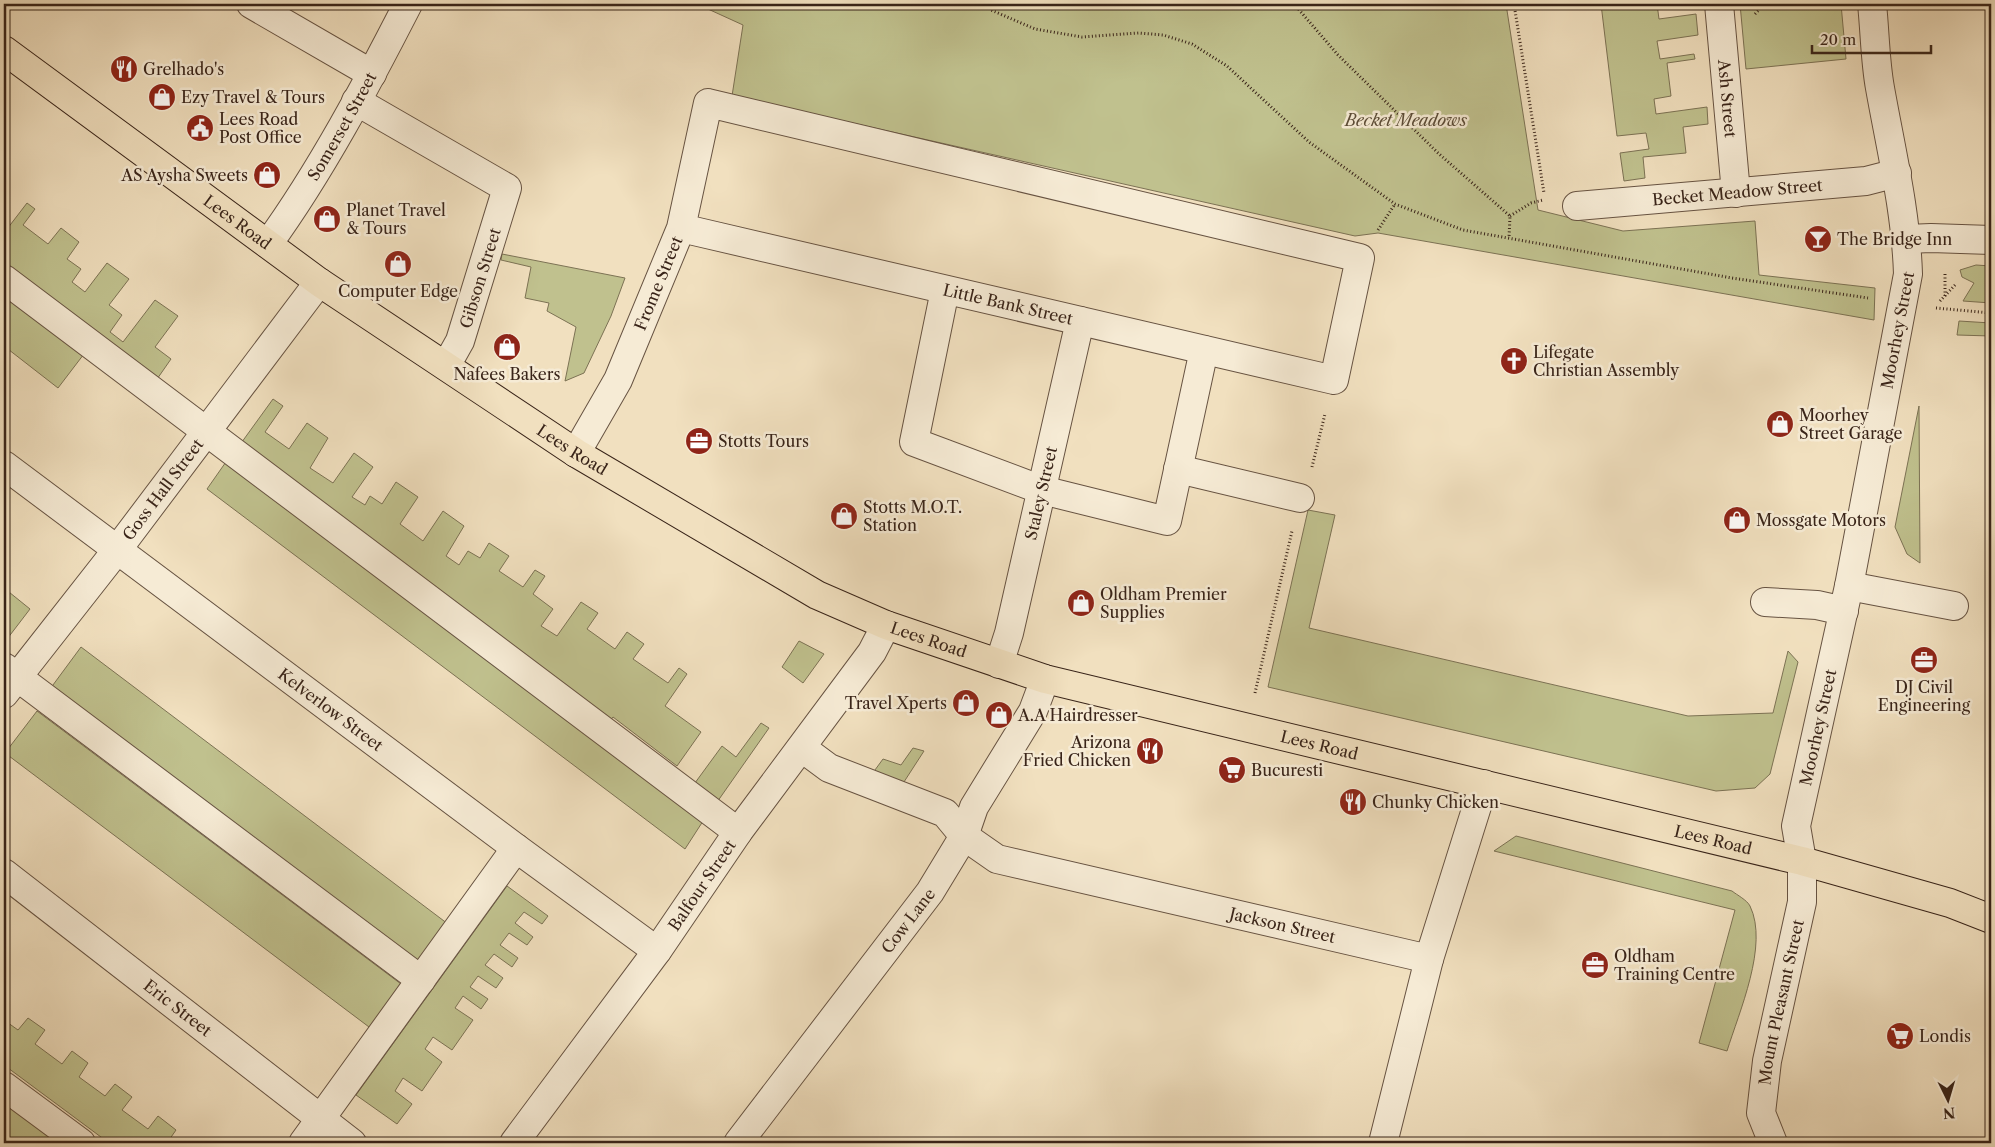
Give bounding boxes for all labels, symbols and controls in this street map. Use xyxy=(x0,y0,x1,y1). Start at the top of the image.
scale bar xyxy=(1812,22,1931,54)
text: 20 m xyxy=(1820,30,1856,49)
restaurant icon: Grelhado's xyxy=(109,54,139,84)
street label: Ash Street xyxy=(1714,58,1741,139)
place label: Grelhado's xyxy=(143,59,224,79)
street label: Somerset Street xyxy=(303,68,381,184)
shop icon: Ezy Travel & Tours xyxy=(147,82,177,112)
place label: Ezy Travel & Tours xyxy=(181,87,325,107)
place label: Lees Road Post Office xyxy=(219,109,302,147)
park label: Becket Meadows xyxy=(1343,110,1467,130)
public building icon: Lees Road Post Office xyxy=(185,113,215,143)
shop icon: AS Aysha Sweets xyxy=(252,160,282,190)
place label: AS Aysha Sweets xyxy=(120,165,248,185)
street label: Becket Meadow Street xyxy=(1651,175,1824,209)
street label: Lees Road xyxy=(200,190,276,254)
place label: Planet Travel & Tours xyxy=(346,200,446,238)
shop icon: Planet Travel & Tours xyxy=(312,204,342,234)
bar icon: The Bridge Inn xyxy=(1803,224,1833,254)
street label: Gibson Street xyxy=(455,225,505,331)
place label: The Bridge Inn xyxy=(1837,229,1952,249)
street label: Frome Street xyxy=(630,233,687,333)
shop icon: Computer Edge xyxy=(383,249,413,279)
street label: Moorhey Street xyxy=(1876,270,1918,391)
street label: Little Bank Street xyxy=(941,279,1075,329)
place label: Computer Edge xyxy=(338,281,458,301)
shop icon: Nafees Bakers xyxy=(492,332,522,362)
place label: Lifegate Christian Assembly xyxy=(1533,342,1680,380)
church icon: Lifegate Christian Assembly xyxy=(1499,346,1529,376)
place label: Nafees Bakers xyxy=(454,364,560,384)
place label: Moorhey Street Garage xyxy=(1799,405,1902,443)
shop icon: Moorhey Street Garage xyxy=(1765,409,1795,439)
street label: Lees Road xyxy=(533,420,611,479)
office icon: Stotts Tours xyxy=(684,426,714,456)
place label: Stotts Tours xyxy=(718,431,809,451)
street label: Goss Hall Street xyxy=(118,434,208,544)
street label: Staley Street xyxy=(1021,444,1061,542)
place label: Stotts M.O.T. Station xyxy=(863,497,962,535)
shop icon: Stotts M.O.T. Station xyxy=(829,501,859,531)
shop icon: Mossgate Motors xyxy=(1722,505,1752,535)
place label: Mossgate Motors xyxy=(1756,510,1886,530)
place label: Oldham Premier Supplies xyxy=(1100,584,1227,622)
shop icon: Oldham Premier Supplies xyxy=(1066,588,1096,618)
street label: Lees Road xyxy=(888,617,970,662)
office icon: DJ Civil Engineering xyxy=(1909,645,1939,675)
street label: Kelverlow Street xyxy=(274,664,387,755)
street label: Moorhey Street xyxy=(1795,667,1840,788)
place label: DJ Civil Engineering xyxy=(1878,677,1971,715)
shop icon: Travel Xperts xyxy=(951,688,981,718)
place label: Travel Xperts xyxy=(845,693,947,713)
shop icon: A.A Hairdresser xyxy=(984,700,1014,730)
place label: A.A Hairdresser xyxy=(1017,705,1138,725)
street label: Lees Road xyxy=(1279,726,1361,764)
place label: Arizona Fried Chicken xyxy=(1023,732,1132,770)
restaurant icon: Arizona Fried Chicken xyxy=(1135,736,1165,766)
supermarket icon: Bucuresti xyxy=(1217,755,1247,785)
place label: Bucuresti xyxy=(1251,760,1323,780)
restaurant icon: Chunky Chicken xyxy=(1338,787,1368,817)
place label: Chunky Chicken xyxy=(1372,792,1499,812)
street label: Lees Road xyxy=(1672,821,1754,859)
street label: Balfour Street xyxy=(664,836,740,935)
street label: Cow Lane xyxy=(877,884,939,957)
street label: Jackson Street xyxy=(1225,902,1338,947)
street label: Mount Pleasant Street xyxy=(1754,917,1808,1086)
place label: Oldham Training Centre xyxy=(1614,946,1735,984)
office icon: Oldham Training Centre xyxy=(1580,950,1610,980)
street label: Eric Street xyxy=(140,975,216,1041)
supermarket icon: Londis xyxy=(1885,1021,1915,1051)
place label: Londis xyxy=(1919,1026,1971,1046)
north arrow xyxy=(1922,1074,1972,1124)
text: N xyxy=(1942,1103,1956,1122)

